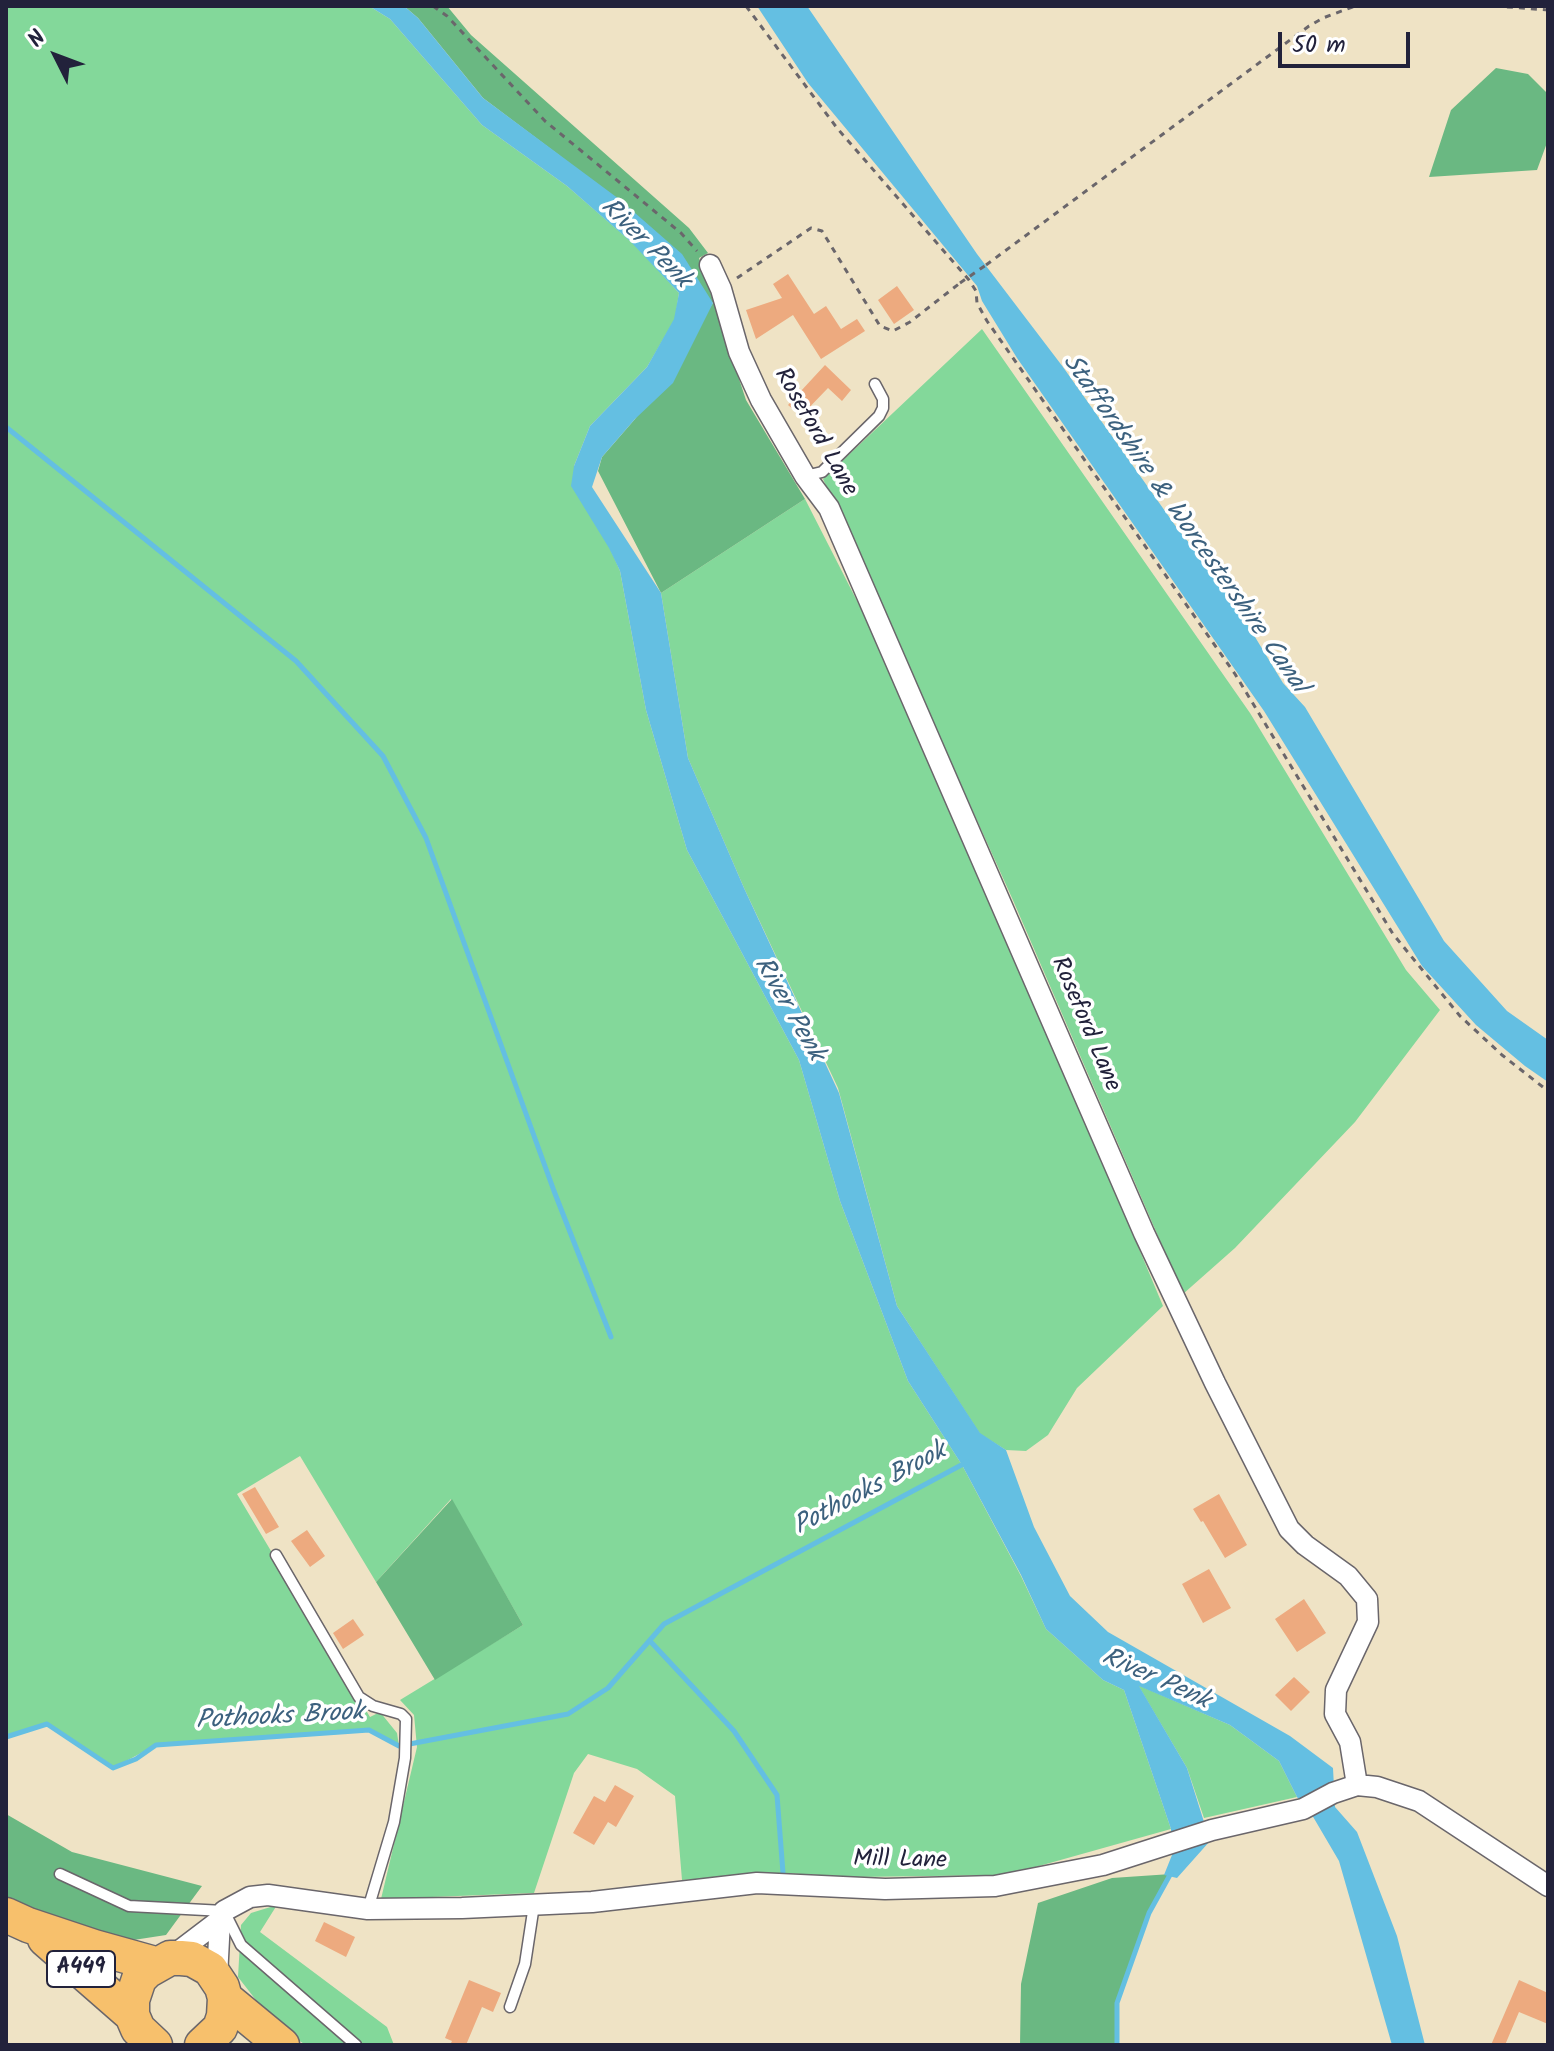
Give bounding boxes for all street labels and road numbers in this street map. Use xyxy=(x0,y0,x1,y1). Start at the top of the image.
street label: Roseford Lane xyxy=(766,364,862,502)
street label: Roseford Lane xyxy=(1043,953,1125,1097)
street label: Mill Lane xyxy=(853,1847,947,1877)
road number: A449 xyxy=(47,1951,115,1987)

